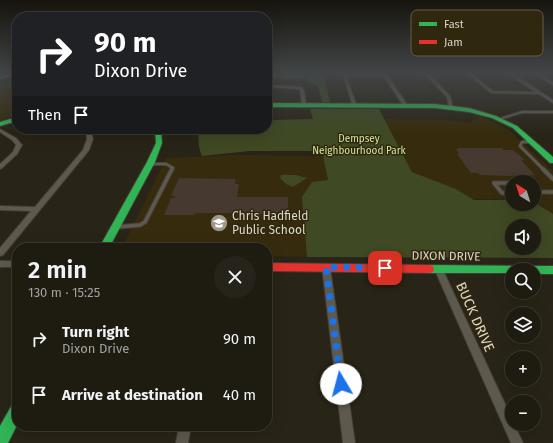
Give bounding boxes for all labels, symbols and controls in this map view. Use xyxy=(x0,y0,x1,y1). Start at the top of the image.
legend xyxy=(411,10,543,56)
text: Fast xyxy=(444,18,464,31)
text: 90 m xyxy=(94,26,156,59)
icon: right xyxy=(28,28,80,80)
text: Jam xyxy=(444,36,463,49)
text: Dixon Drive xyxy=(94,60,187,82)
icon: arrive xyxy=(70,104,92,126)
text: Then xyxy=(28,106,62,124)
park label: Dempsey Neighbourhood Park xyxy=(312,133,407,157)
north arrow xyxy=(505,175,541,211)
map controls xyxy=(505,175,541,431)
place label: Chris Hadfield Public School xyxy=(232,209,308,237)
school or university icon: Chris Hadfield Public School xyxy=(209,213,229,233)
button: sound xyxy=(505,219,541,255)
street label: DIXON DRIVE xyxy=(411,248,481,264)
pin xyxy=(368,251,402,285)
text: 2 min xyxy=(28,256,87,284)
button: close xyxy=(214,256,256,298)
icon: arrive xyxy=(374,257,396,279)
button: search xyxy=(505,263,541,299)
street label: BUCK DRIVE xyxy=(452,280,498,354)
text: 130 m · 15:25 xyxy=(28,285,100,300)
button: layers xyxy=(505,307,541,343)
text: Turn right xyxy=(62,323,129,341)
icon: right xyxy=(28,328,50,350)
text: 90 m xyxy=(223,330,256,348)
text: Dixon Drive xyxy=(62,341,129,356)
button: + xyxy=(505,351,541,387)
position arrow xyxy=(320,363,362,405)
icon: arrive xyxy=(28,384,50,406)
text: Arrive at destination xyxy=(62,386,203,404)
text: 40 m xyxy=(223,386,256,404)
button: − xyxy=(505,395,541,431)

